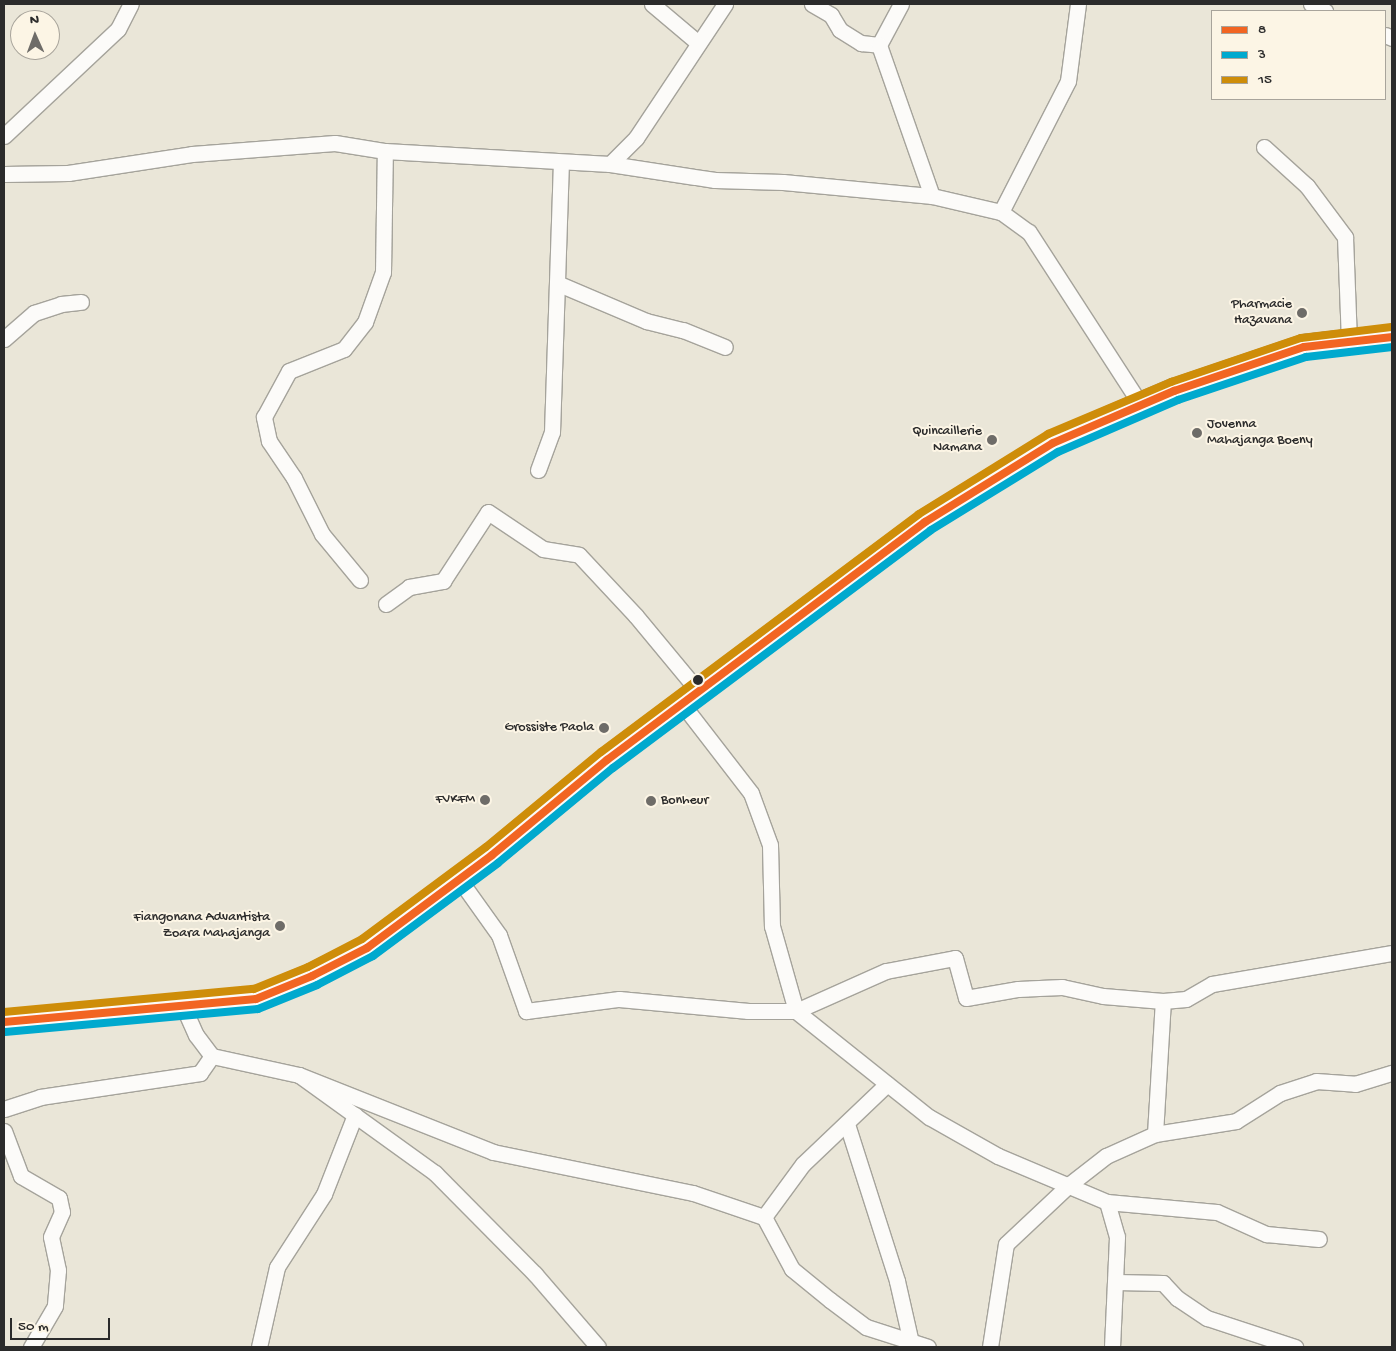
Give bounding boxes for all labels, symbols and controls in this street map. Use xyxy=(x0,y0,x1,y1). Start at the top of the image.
north arrow xyxy=(10,10,60,60)
legend xyxy=(1211,10,1386,100)
text: N xyxy=(30,12,39,29)
text: 8 xyxy=(1258,21,1266,39)
text: 3 xyxy=(1258,46,1266,64)
text: 15 xyxy=(1258,71,1272,89)
place label: Pharmacie Hazavana xyxy=(1231,297,1292,330)
marker: Pharmacie Hazavana xyxy=(1296,307,1308,319)
place label: Jovenna Mahajanga Boeny xyxy=(1207,417,1313,450)
place label: Quincaillerie Namana xyxy=(912,424,982,457)
marker: Jovenna Mahajanga Boeny xyxy=(1191,427,1203,439)
marker: Quincaillerie Namana xyxy=(986,434,998,446)
unlabelled marker xyxy=(693,675,703,685)
place label: Grossiste Paola xyxy=(505,720,594,736)
marker: Grossiste Paola xyxy=(598,722,610,734)
place label: FVKFM xyxy=(435,792,475,808)
place label: Bonheur xyxy=(661,793,708,809)
marker: FVKFM xyxy=(479,794,491,806)
marker: Bonheur xyxy=(645,795,657,807)
place label: Fiangonana Advantista Zoara Mahajanga xyxy=(134,910,270,942)
marker: Fiangonana Advantista Zoara Mahajanga xyxy=(274,920,286,932)
scale bar xyxy=(12,1308,112,1340)
text: 50 m xyxy=(18,1318,49,1336)

